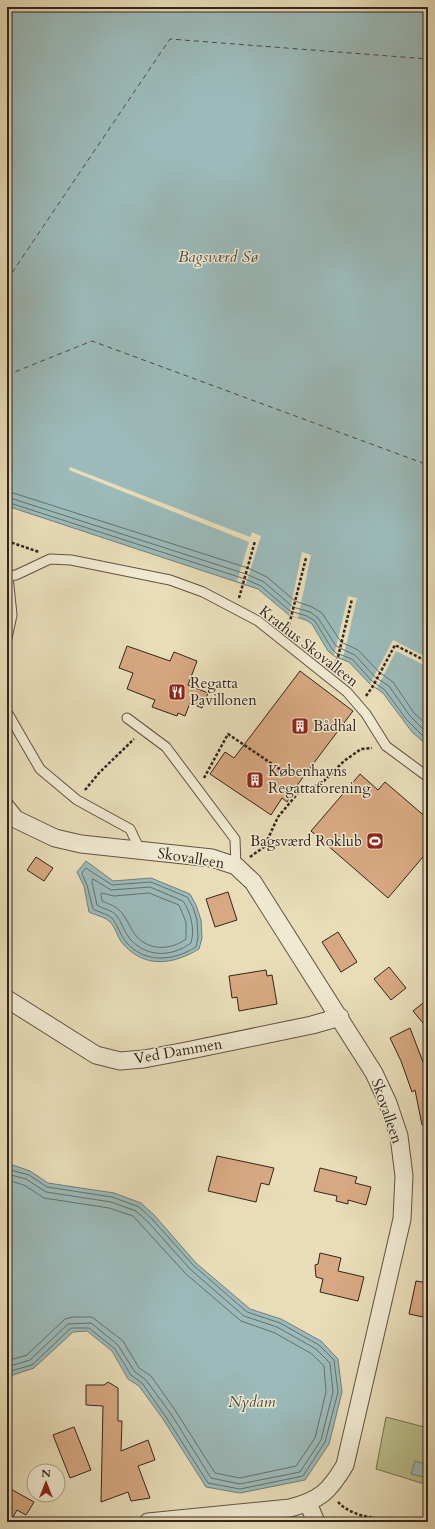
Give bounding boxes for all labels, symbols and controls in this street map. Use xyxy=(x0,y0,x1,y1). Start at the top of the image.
water label: Bagsværd Sø xyxy=(178,246,259,268)
street label: Krathus Skovalleen xyxy=(255,601,363,691)
place label: Regatta Pavillonen xyxy=(190,673,257,710)
restaurant icon: Regatta Pavillonen xyxy=(167,682,187,702)
building icon: Bådhal xyxy=(290,716,310,736)
place label: Bådhal xyxy=(313,716,356,736)
place label: Københavns Regattaforening xyxy=(268,761,371,798)
building icon: Københavns Regattaforening xyxy=(245,770,265,790)
place label: Bagsværd Roklub xyxy=(250,831,362,851)
sports icon: Bagsværd Roklub xyxy=(365,831,385,851)
street label: Skovalleen xyxy=(156,843,226,873)
street label: Ved Dammen xyxy=(132,1033,224,1069)
street label: Skovalleen xyxy=(367,1076,408,1147)
water label: Nydam xyxy=(228,1391,276,1413)
north arrow xyxy=(26,1463,66,1503)
text: N xyxy=(41,1466,51,1481)

